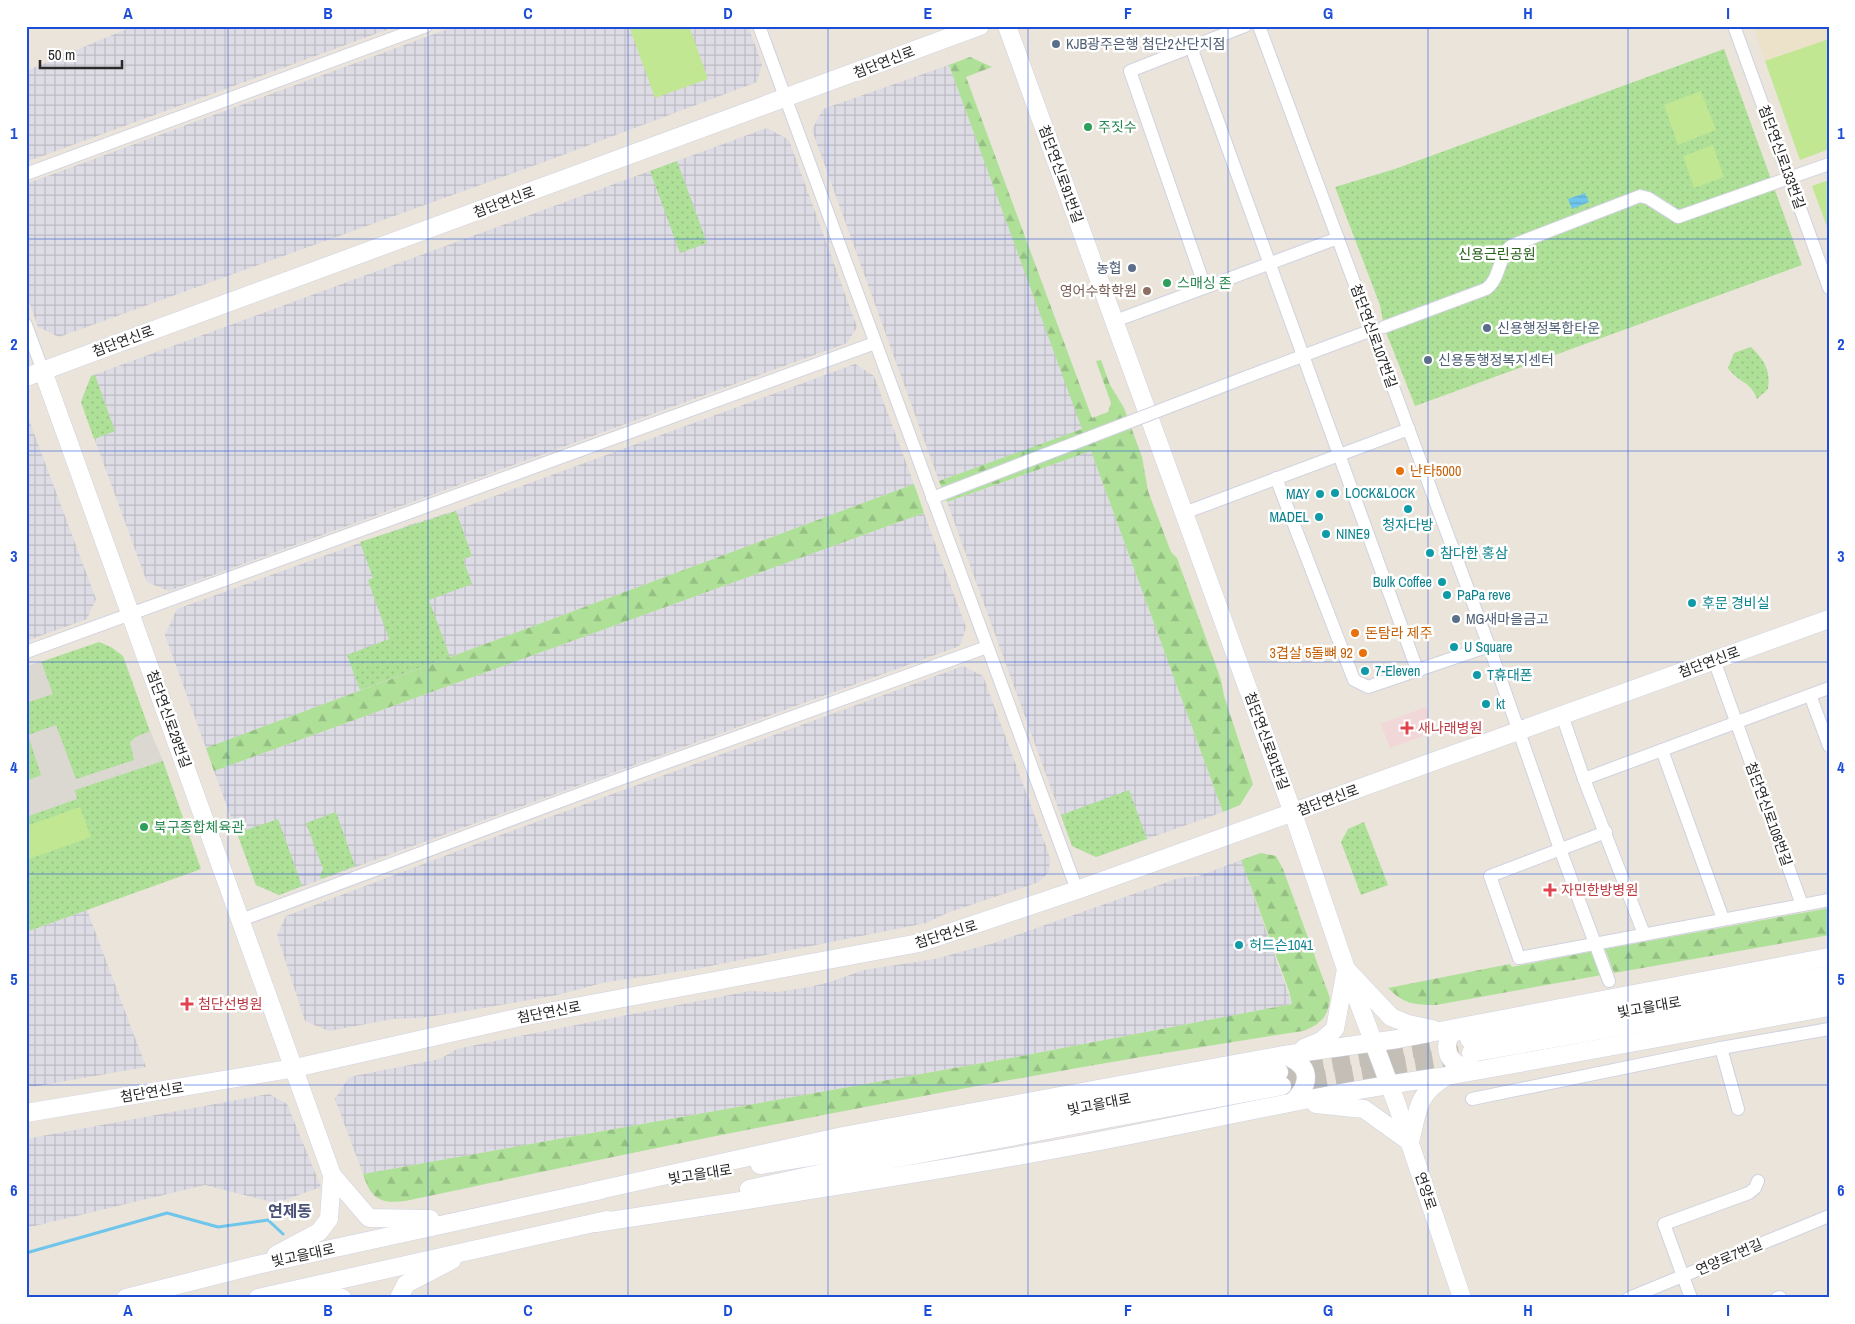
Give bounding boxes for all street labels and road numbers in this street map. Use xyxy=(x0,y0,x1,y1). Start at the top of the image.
street label: 첨단연신로 xyxy=(851,42,917,82)
street label: 첨단연신로133번길 xyxy=(1755,103,1809,211)
street label: 첨단연신로91번길 xyxy=(1035,123,1087,225)
street label: 첨단연신로 xyxy=(471,182,537,221)
street label: 첨단연신로107번길 xyxy=(1347,282,1401,390)
street label: 첨단연신로 xyxy=(90,321,156,360)
street label: 첨단연신로 xyxy=(1676,642,1742,681)
street label: 첨단연신로29번길 xyxy=(143,668,195,770)
street label: 첨단연신로91번길 xyxy=(1241,690,1293,792)
street label: 첨단연신로108번길 xyxy=(1742,760,1796,868)
street label: 첨단연신로 xyxy=(1295,780,1361,819)
street label: 첨단연신로 xyxy=(913,916,980,952)
street label: 빛고을대로 xyxy=(1616,993,1682,1021)
street label: 첨단연신로 xyxy=(516,997,582,1027)
street label: 첨단연신로 xyxy=(119,1078,185,1106)
street label: 빛고을대로 xyxy=(1066,1089,1132,1119)
street label: 빛고을대로 xyxy=(667,1160,733,1188)
street label: 연양로 xyxy=(1411,1170,1441,1212)
street label: 연양로7번길 xyxy=(1693,1235,1765,1279)
street label: 빛고을대로 xyxy=(270,1239,336,1270)

